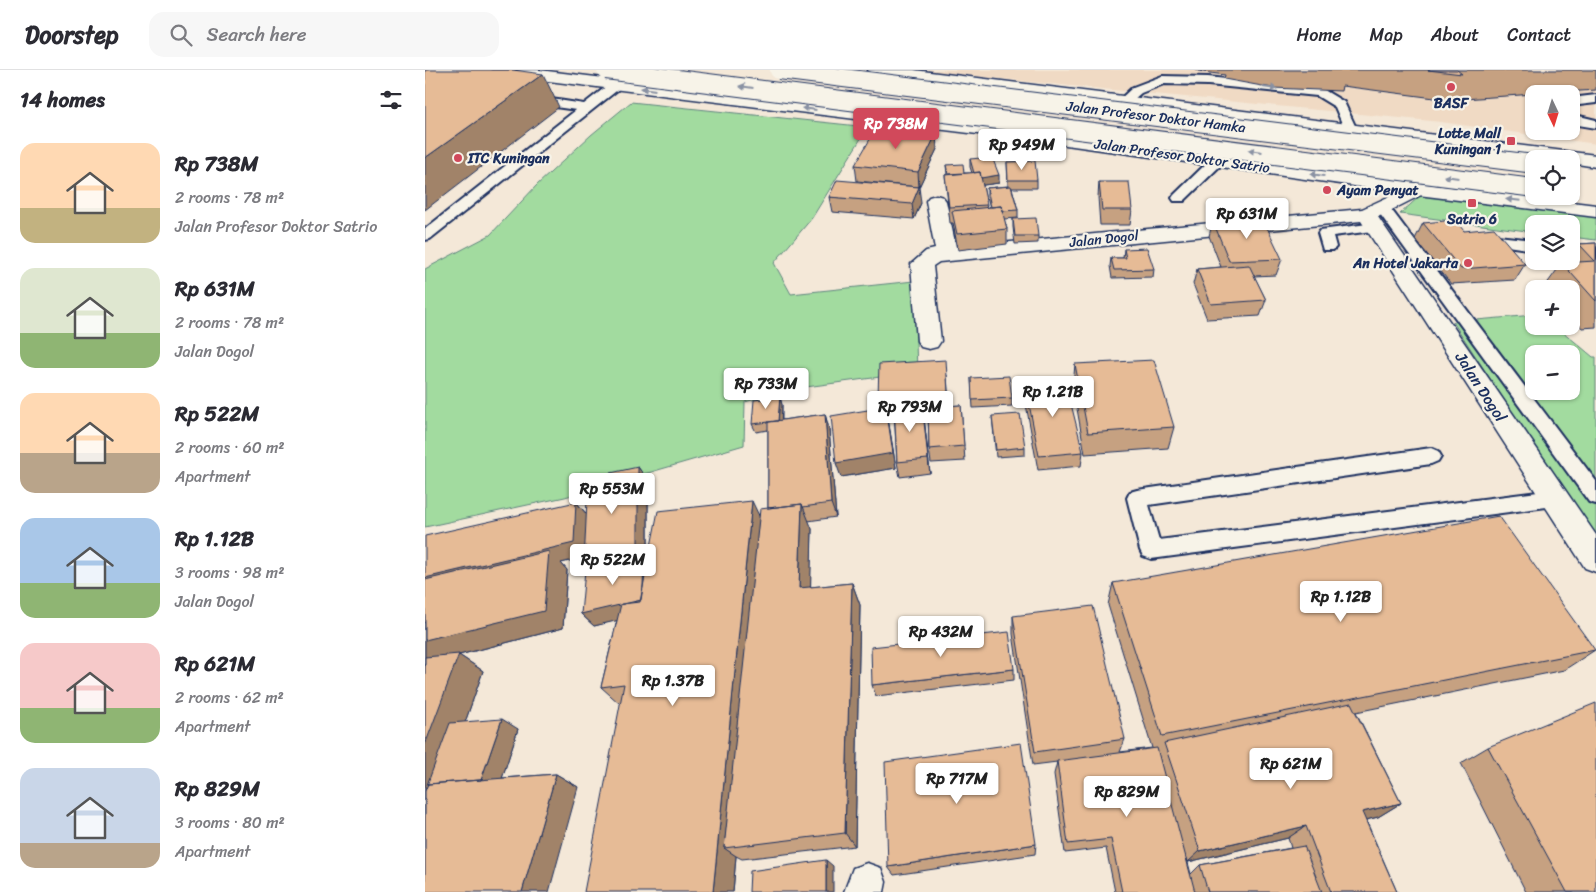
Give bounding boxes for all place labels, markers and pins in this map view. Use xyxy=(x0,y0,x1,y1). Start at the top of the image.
marker: BASF xyxy=(1445,81,1457,93)
place label: BASF xyxy=(1434,91,1470,116)
pin: Rp 738M xyxy=(850,108,942,150)
place label: Lotte Mall Kuningan 1 xyxy=(1434,121,1502,162)
pin: Rp 949M xyxy=(976,128,1068,171)
marker: Lotte Mall Kuningan 1 xyxy=(1505,135,1517,147)
place label: ITC Kuningan xyxy=(467,146,550,171)
marker: ITC Kuningan xyxy=(452,152,464,164)
place label: Ayam Penyat xyxy=(1336,178,1419,203)
marker: Ayam Penyat xyxy=(1321,184,1333,196)
marker: Satrio 6 xyxy=(1466,197,1478,209)
pin: Rp 631M xyxy=(1201,198,1293,240)
place label: Satrio 6 xyxy=(1446,207,1497,232)
place label: An Hotel Jakarta xyxy=(1352,251,1459,276)
marker: An Hotel Jakarta xyxy=(1462,257,1474,269)
pin: Rp 733M xyxy=(720,368,812,410)
pin: Rp 1.21B xyxy=(1001,376,1105,418)
pin: Rp 793M xyxy=(864,390,956,433)
pin: Rp 553M xyxy=(566,472,658,515)
pin: Rp 522M xyxy=(567,544,659,586)
pin: Rp 1.12B xyxy=(1289,580,1393,623)
pin: Rp 432M xyxy=(895,616,987,658)
pin: Rp 1.37B xyxy=(621,664,725,707)
pin: Rp 621M xyxy=(1245,748,1337,790)
pin: Rp 717M xyxy=(911,762,1003,805)
pin: Rp 829M xyxy=(1081,776,1173,818)

